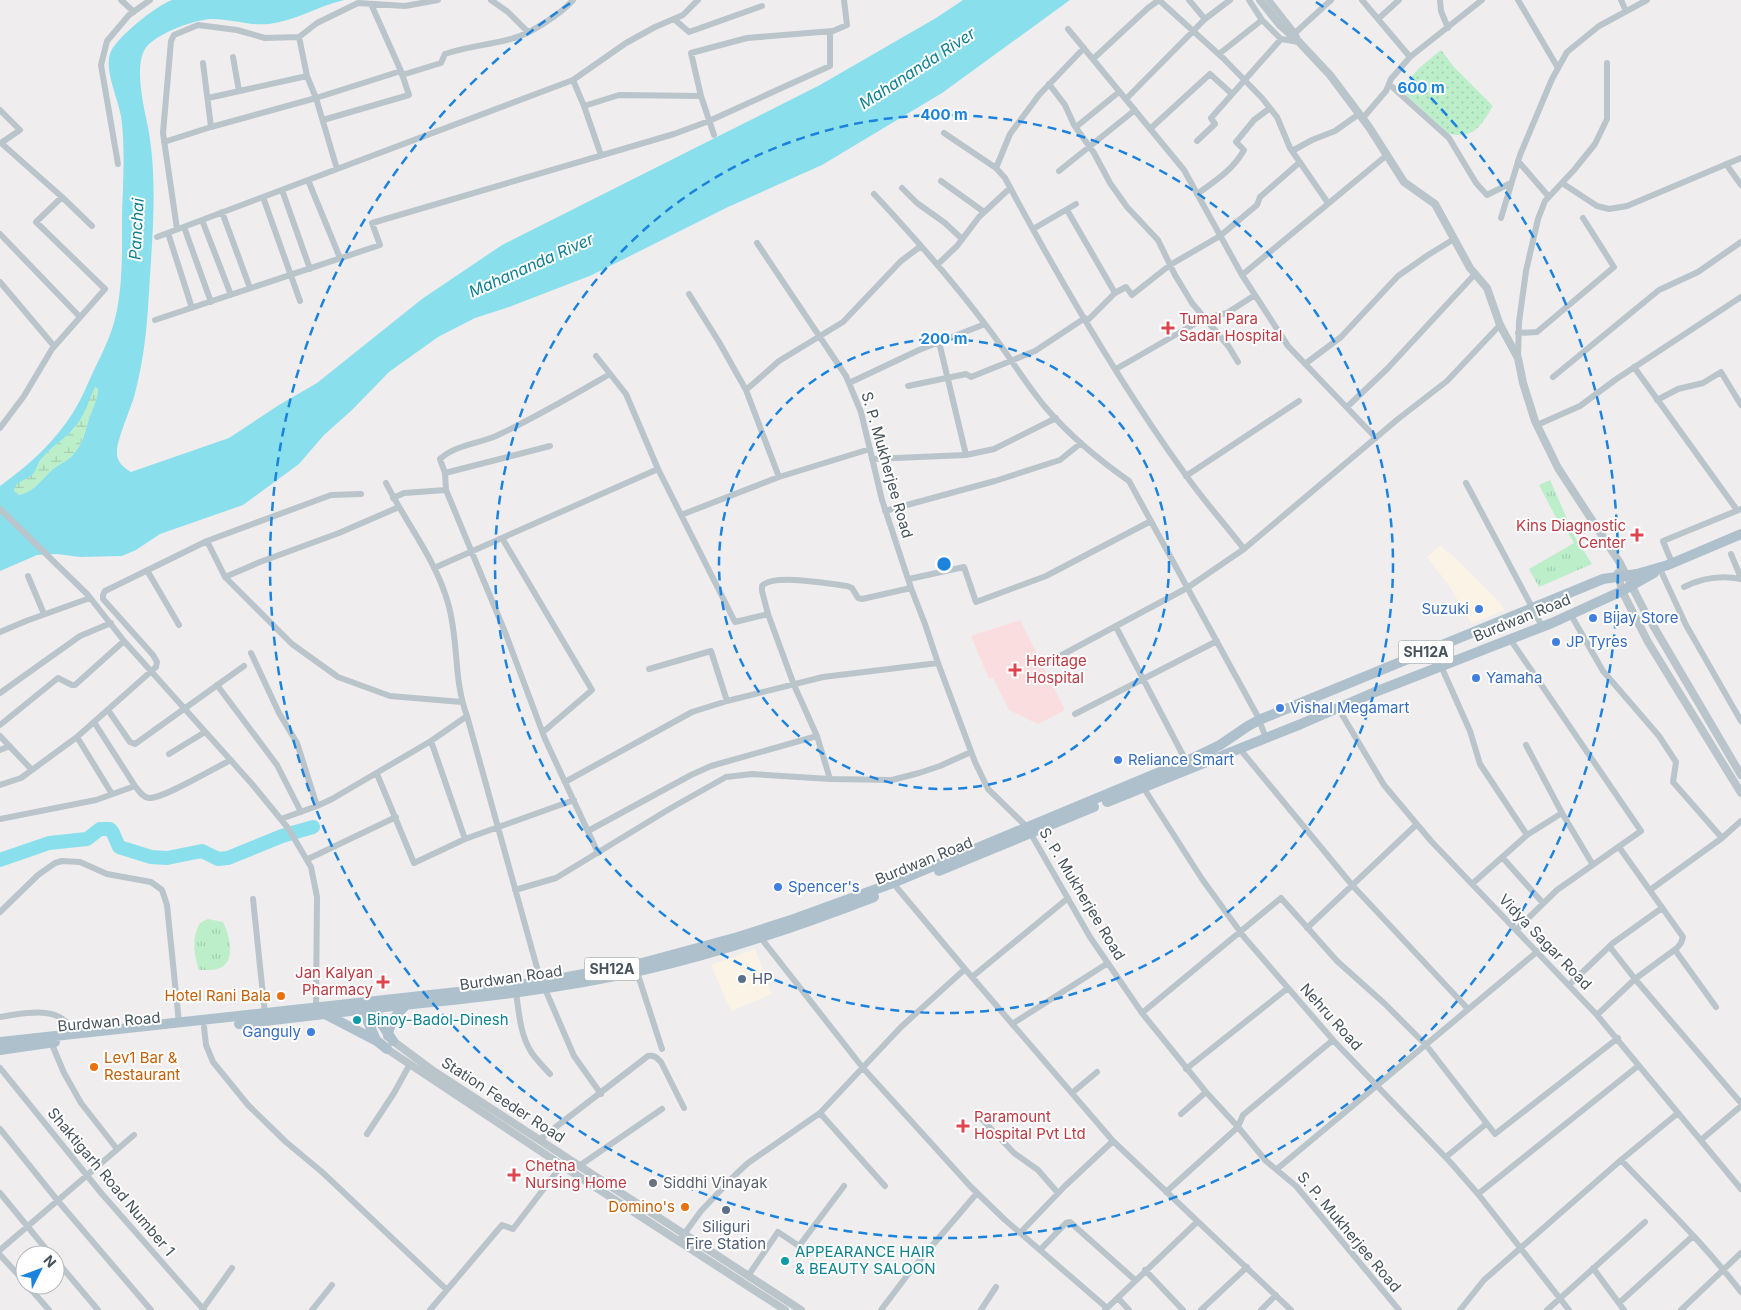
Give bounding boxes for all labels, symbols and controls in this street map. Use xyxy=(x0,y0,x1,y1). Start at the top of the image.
water label: Mahananda River xyxy=(855,22,980,113)
text: 600 m xyxy=(1397,78,1445,97)
text: 400 m xyxy=(920,105,968,124)
water label: Panchai xyxy=(124,197,148,260)
water label: Mahananda River xyxy=(465,228,597,301)
place label: Tumal Para Sadar Hospital xyxy=(1179,309,1282,345)
marker: Tumal Para Sadar Hospital xyxy=(1161,321,1175,335)
text: 200 m xyxy=(921,329,967,348)
street label: S. P. Mukherjee Road xyxy=(857,389,917,540)
place label: Kins Diagnostic Center xyxy=(1516,516,1626,552)
marker: Kins Diagnostic Center xyxy=(1630,528,1644,542)
centre of rings xyxy=(935,555,953,573)
street label: Burdwan Road xyxy=(1470,589,1573,646)
place label: Suzuki xyxy=(1421,599,1469,618)
marker: Suzuki xyxy=(1473,603,1485,615)
place label: Bijay Store xyxy=(1603,608,1678,627)
marker: Bijay Store xyxy=(1587,612,1599,624)
place label: JP Tyres xyxy=(1566,632,1628,651)
marker: JP Tyres xyxy=(1550,636,1562,648)
road number: SH12A xyxy=(1398,640,1454,664)
place label: Heritage Hospital xyxy=(1026,651,1087,687)
marker: Heritage Hospital xyxy=(1008,663,1022,677)
place label: Yamaha xyxy=(1486,668,1542,687)
marker: Yamaha xyxy=(1470,672,1482,684)
place label: Vishal Megamart xyxy=(1290,698,1409,717)
marker: Vishal Megamart xyxy=(1274,702,1286,714)
place label: Reliance Smart xyxy=(1128,750,1234,769)
marker: Reliance Smart xyxy=(1112,754,1124,766)
street label: S. P. Mukherjee Road xyxy=(1035,824,1130,964)
street label: Burdwan Road xyxy=(872,832,975,889)
place label: Spencer's xyxy=(788,877,860,896)
marker: Spencer's xyxy=(772,881,784,893)
street label: Vidya Sagar Road xyxy=(1495,890,1596,994)
road number: SH12A xyxy=(584,958,640,981)
street label: Burdwan Road xyxy=(458,961,563,994)
place label: Jan Kalyan Pharmacy xyxy=(295,963,374,999)
place label: HP xyxy=(752,969,773,988)
marker: HP xyxy=(736,973,748,985)
marker: Jan Kalyan Pharmacy xyxy=(377,976,389,988)
street label: Nehru Road xyxy=(1296,979,1366,1054)
place label: Hotel Rani Bala xyxy=(164,986,271,1005)
marker: Hotel Rani Bala xyxy=(275,990,287,1002)
street label: Burdwan Road xyxy=(57,1008,161,1035)
place label: Binoy-Badol-Dinesh xyxy=(367,1010,509,1029)
marker: Binoy-Badol-Dinesh xyxy=(351,1014,363,1026)
place label: Ganguly xyxy=(242,1022,302,1041)
marker: Ganguly xyxy=(305,1026,317,1038)
place label: Lev1 Bar & Restaurant xyxy=(104,1048,180,1084)
street label: Station Feeder Road xyxy=(438,1053,569,1147)
marker: Lev1 Bar & Restaurant xyxy=(88,1061,100,1073)
street label: Shaktigarh Road Number 1 xyxy=(44,1104,178,1260)
place label: Paramount Hospital Pvt Ltd xyxy=(974,1107,1086,1143)
marker: Paramount Hospital Pvt Ltd xyxy=(956,1119,970,1133)
place label: Chetna Nursing Home xyxy=(525,1156,627,1192)
marker: Chetna Nursing Home xyxy=(507,1168,521,1182)
street label: S. P. Mukherjee Road xyxy=(1293,1168,1405,1296)
place label: Siddhi Vinayak xyxy=(663,1173,768,1192)
marker: Siddhi Vinayak xyxy=(647,1177,659,1189)
place label: Domino's xyxy=(608,1197,675,1216)
marker: Domino's xyxy=(679,1201,691,1213)
marker: Siliguri Fire Station xyxy=(720,1204,732,1216)
place label: Siliguri Fire Station xyxy=(686,1217,766,1253)
place label: APPEARANCE HAIR & BEAUTY SALOON xyxy=(795,1242,936,1278)
north arrow xyxy=(15,1245,65,1295)
marker: APPEARANCE HAIR & BEAUTY SALOON xyxy=(779,1255,791,1267)

